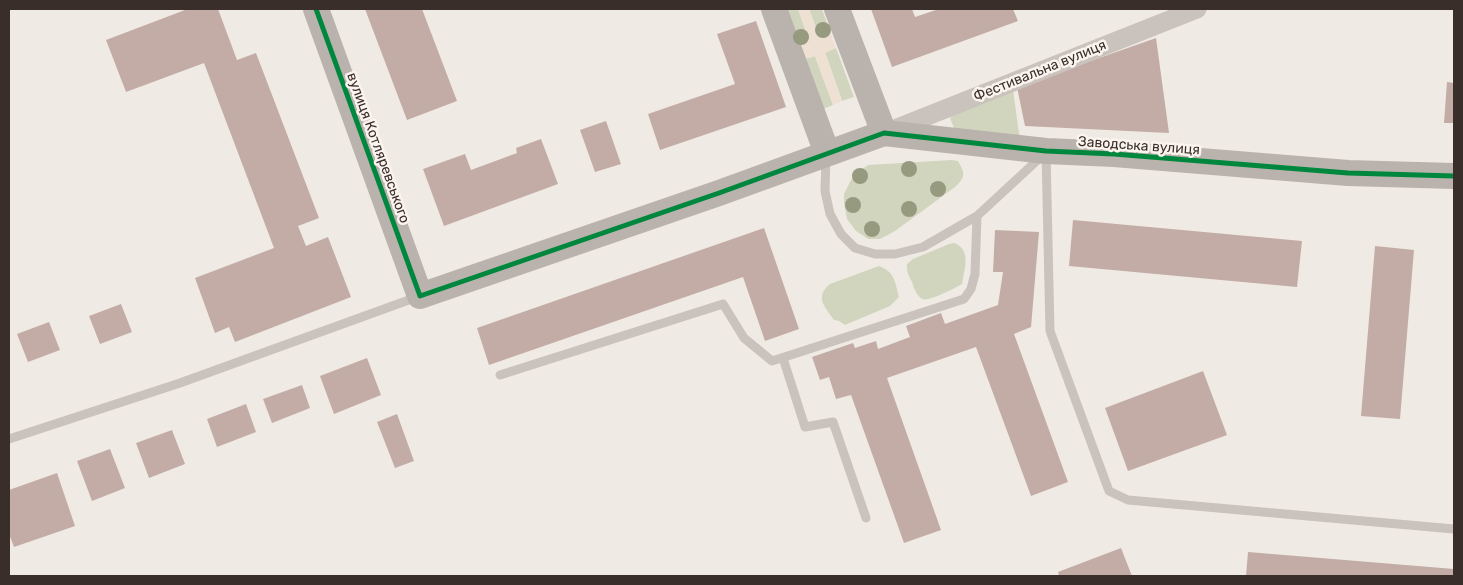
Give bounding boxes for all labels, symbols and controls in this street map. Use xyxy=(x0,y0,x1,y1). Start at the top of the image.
street label: Фестивальна вулиця xyxy=(971,37,1109,105)
street label: вулиця Котляревського xyxy=(343,70,413,226)
street label: Заводська вулиця xyxy=(1077,133,1201,159)

